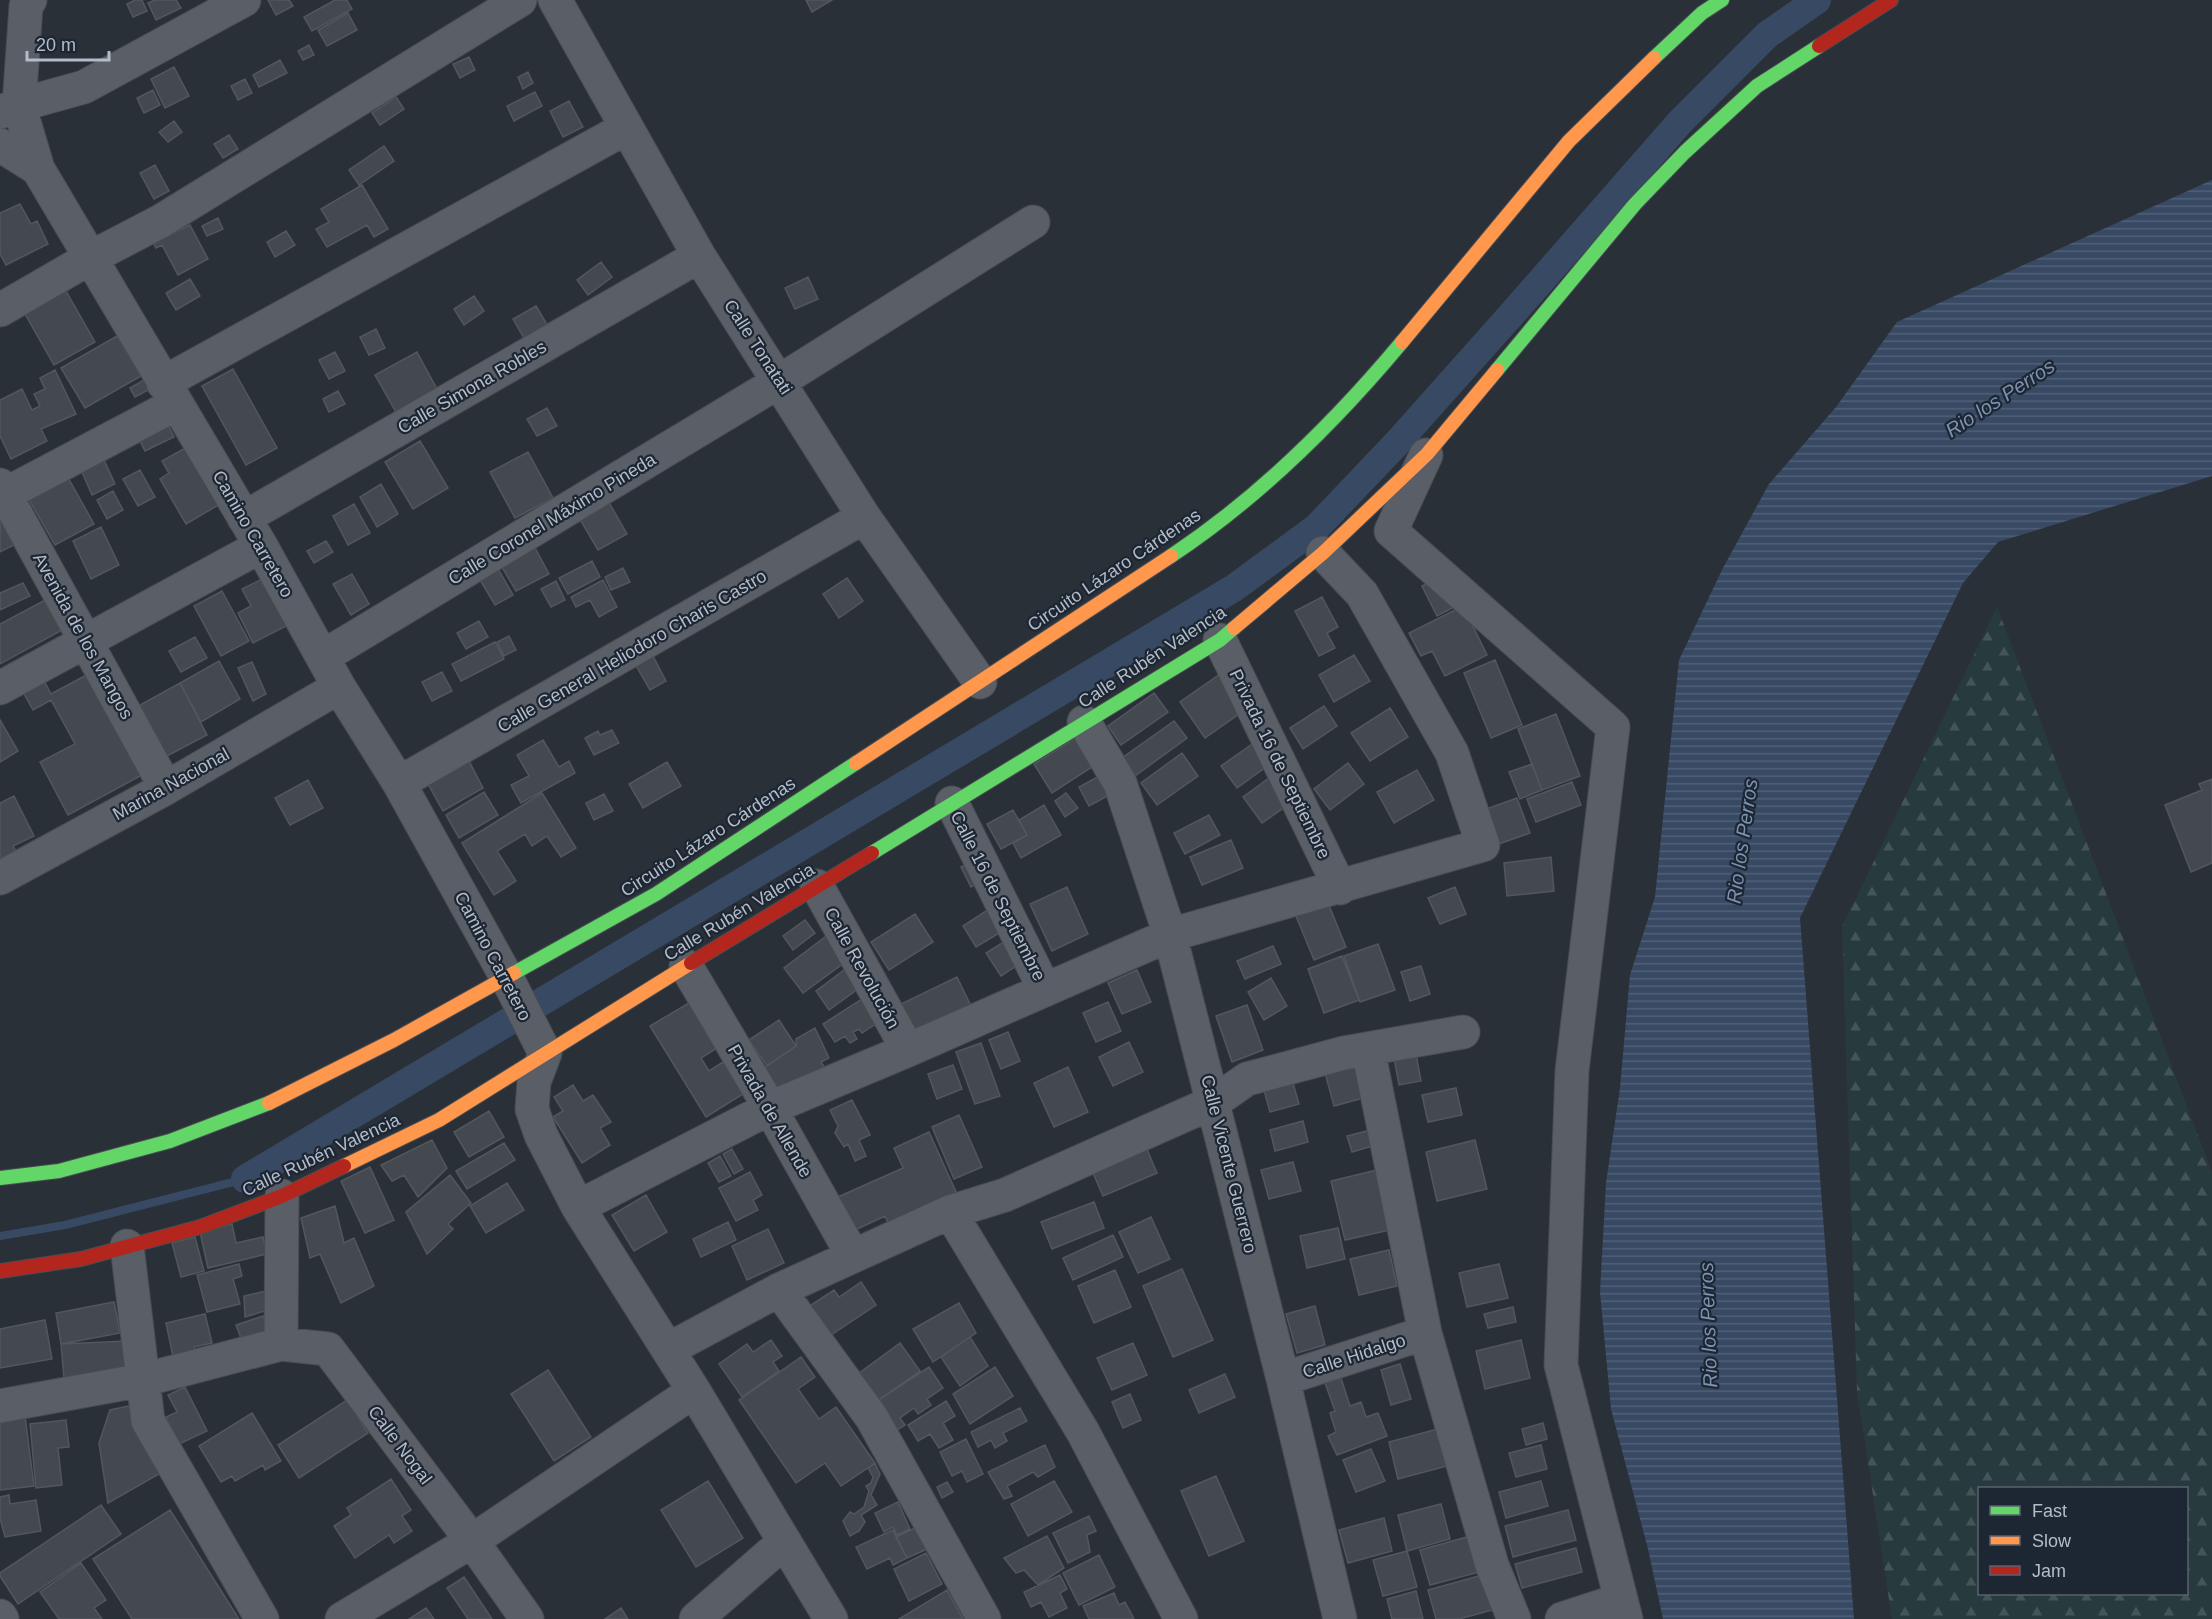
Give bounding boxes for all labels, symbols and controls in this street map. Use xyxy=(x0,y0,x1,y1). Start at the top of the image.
scale bar xyxy=(27,24,110,62)
text: 20 m xyxy=(36,35,76,55)
street label: Calle Tonatati xyxy=(720,296,796,398)
street label: Calle Simona Robles xyxy=(394,336,550,438)
water label: Rio los Perros xyxy=(1941,355,2059,441)
street label: Calle Coronel Máximo Pineda xyxy=(445,449,660,589)
street label: Camino Carretero xyxy=(209,467,297,601)
street label: Circuito Lázaro Cárdenas xyxy=(1024,505,1204,635)
street label: Avenida de los Mangos xyxy=(29,549,137,723)
street label: Calle General Heliodoro Charis Castro xyxy=(494,566,770,736)
street label: Calle Rubén Valencia xyxy=(1075,601,1230,712)
street label: Privada 16 de Septiembre xyxy=(1225,666,1335,862)
street label: Marina Nacional xyxy=(109,744,233,824)
street label: Circuito Lázaro Cárdenas xyxy=(617,773,799,901)
water label: Rio los Perros xyxy=(1722,777,1762,905)
street label: Calle 16 de Septiembre xyxy=(946,808,1050,984)
street label: Calle Rubén Valencia xyxy=(660,859,819,965)
street label: Camino Carretero xyxy=(451,888,535,1024)
street label: Calle Revolución xyxy=(821,904,903,1032)
street label: Privada de Allende xyxy=(724,1041,816,1181)
street label: Calle Vicente Guerrero xyxy=(1197,1073,1261,1255)
street label: Calle Rubén Valencia xyxy=(239,1109,404,1200)
water label: Rio los Perros xyxy=(1695,1262,1721,1388)
street label: Calle Hidalgo xyxy=(1300,1330,1408,1382)
street label: Calle Nogal xyxy=(364,1402,436,1488)
legend xyxy=(1978,1487,2188,1595)
text: Fast xyxy=(2032,1501,2067,1521)
text: Slow xyxy=(2032,1531,2072,1551)
text: Jam xyxy=(2032,1561,2066,1581)

